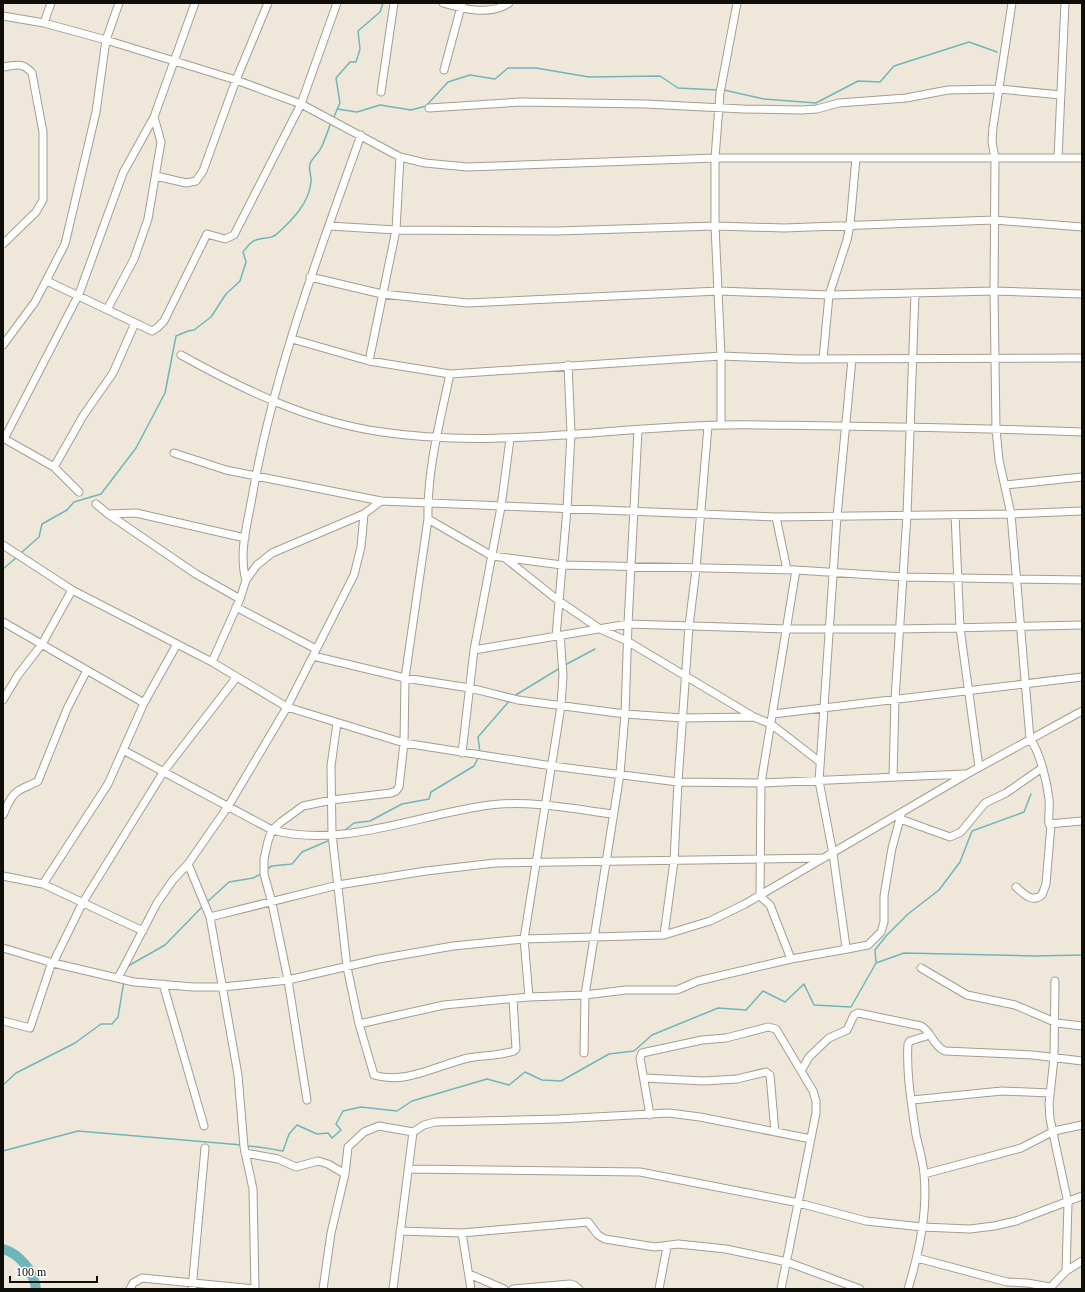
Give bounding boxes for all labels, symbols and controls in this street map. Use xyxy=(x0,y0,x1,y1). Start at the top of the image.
scale bar xyxy=(10,1258,97,1284)
text: 100 m xyxy=(16,1265,47,1279)

